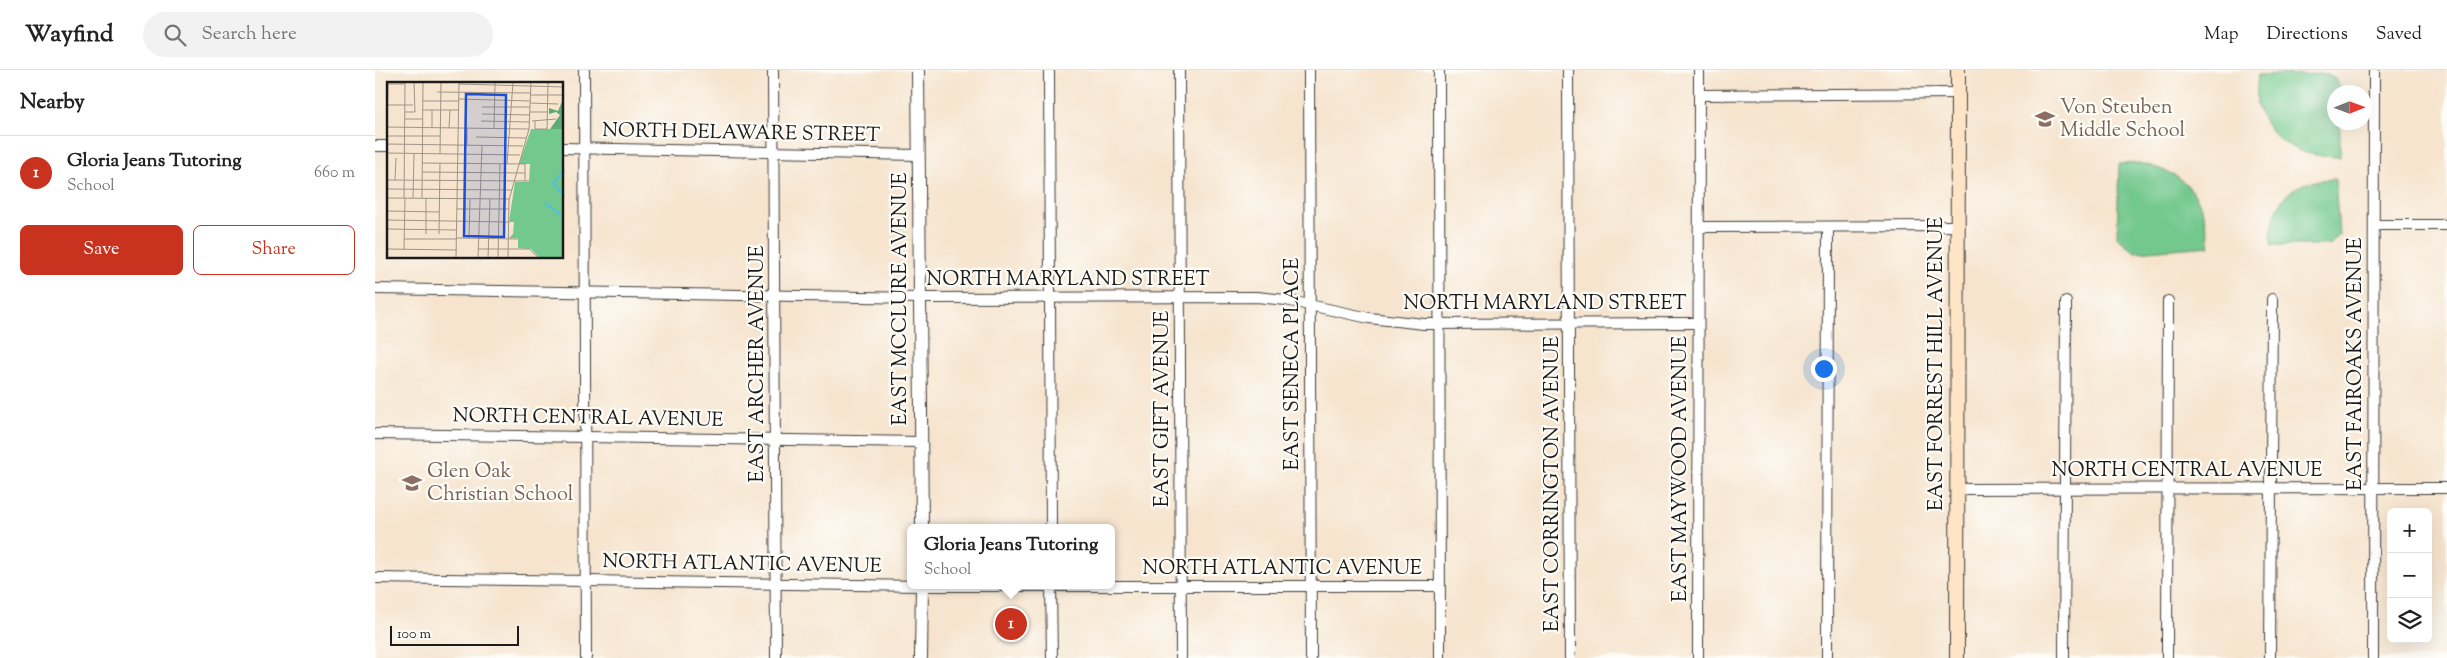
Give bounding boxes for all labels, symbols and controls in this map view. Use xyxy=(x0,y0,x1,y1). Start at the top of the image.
search box xyxy=(143,12,493,57)
text: Wayfind xyxy=(25,18,113,52)
icon: search xyxy=(161,21,189,49)
text: Search here xyxy=(201,21,297,48)
text: Map xyxy=(2204,22,2239,48)
text: Directions xyxy=(2267,22,2348,48)
text: Saved xyxy=(2376,22,2422,48)
inset map xyxy=(387,82,564,259)
north arrow xyxy=(2327,85,2372,130)
text: Nearby xyxy=(20,88,85,118)
place label: Von Steuben Middle School xyxy=(2060,94,2185,146)
school or university icon: Von Steuben Middle School xyxy=(2034,108,2056,130)
street label: NORTH DELAWARE STREET xyxy=(602,117,880,151)
text: Gloria Jeans Tutoring xyxy=(67,148,242,175)
text: 1 xyxy=(33,162,39,185)
text: 660 m xyxy=(314,162,355,185)
street label: EAST MCCLURE AVENUE xyxy=(887,172,916,426)
text: School xyxy=(67,175,115,198)
street label: EAST FORREST HILL AVENUE xyxy=(1923,217,1952,511)
button: Save xyxy=(20,225,183,275)
button: Share xyxy=(193,225,355,275)
street label: EAST FAIROAKS AVENUE xyxy=(2342,237,2371,491)
street label: EAST ARCHER AVENUE xyxy=(744,246,773,482)
street label: EAST SENECA PLACE xyxy=(1279,258,1308,470)
street label: NORTH MARYLAND STREET xyxy=(926,266,1210,295)
street label: NORTH MARYLAND STREET xyxy=(1403,290,1687,319)
street label: EAST GIFT AVENUE xyxy=(1149,311,1178,507)
street label: EAST CORRINGTON AVENUE xyxy=(1539,336,1568,632)
street label: EAST MAYWOOD AVENUE xyxy=(1667,336,1696,602)
your location xyxy=(1811,356,1837,382)
street label: NORTH CENTRAL AVENUE xyxy=(452,402,724,436)
street label: NORTH CENTRAL AVENUE xyxy=(2052,457,2322,486)
place label: Glen Oak Christian School xyxy=(427,458,574,510)
school or university icon: Glen Oak Christian School xyxy=(401,472,423,494)
map controls xyxy=(2387,508,2432,643)
button: + xyxy=(2387,508,2432,553)
popup xyxy=(907,524,1115,589)
text: Gloria Jeans Tutoring xyxy=(924,532,1098,559)
street label: NORTH ATLANTIC AVENUE xyxy=(602,548,882,582)
button: − xyxy=(2387,553,2432,598)
street label: NORTH ATLANTIC AVENUE xyxy=(1142,555,1422,584)
text: School xyxy=(924,559,972,582)
button: layers xyxy=(2387,598,2432,643)
pin: 1 xyxy=(995,605,1027,643)
scale bar xyxy=(390,623,519,646)
text: 100 m xyxy=(397,625,431,645)

